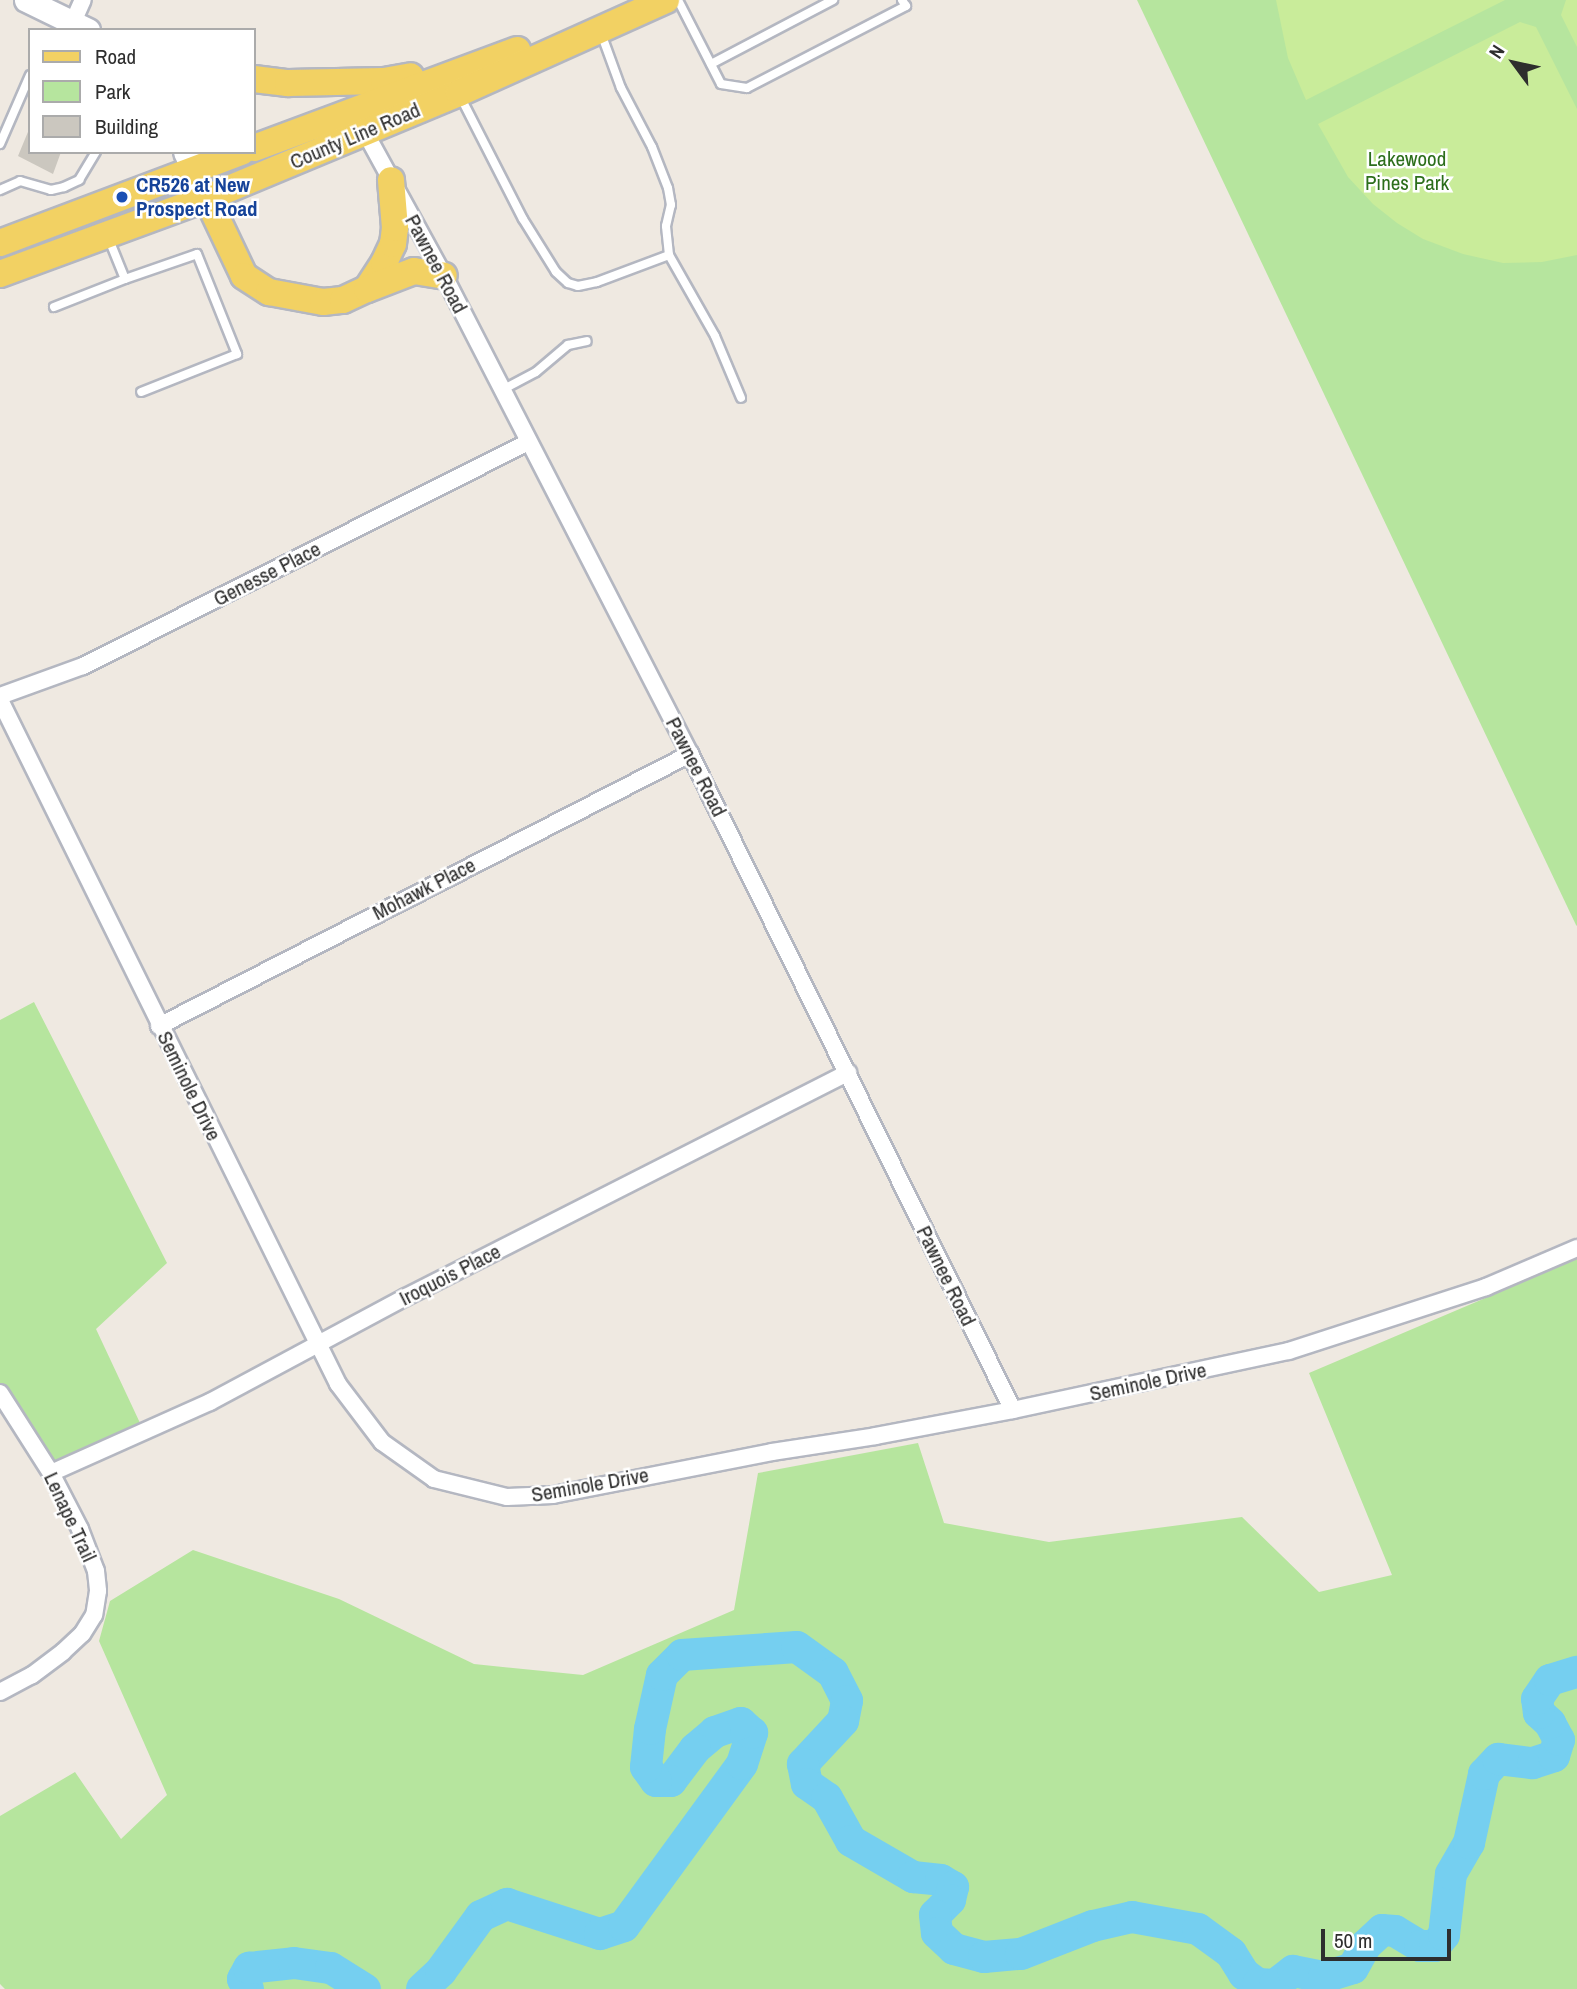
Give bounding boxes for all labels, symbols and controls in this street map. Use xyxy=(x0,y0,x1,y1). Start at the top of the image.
legend xyxy=(28,28,256,154)
north arrow xyxy=(1479,28,1549,98)
text: N xyxy=(1482,40,1510,63)
text: Road xyxy=(95,42,136,71)
text: Park xyxy=(95,77,130,106)
street label: County Line Road xyxy=(286,97,424,175)
text: Building xyxy=(95,112,158,141)
park label: Lakewood Pines Park xyxy=(1365,146,1449,196)
place label: CR526 at New Prospect Road xyxy=(136,172,258,222)
marker: CR526 at New Prospect Road xyxy=(114,189,130,205)
street label: Pawnee Road xyxy=(399,210,473,318)
street label: Genesse Place xyxy=(209,536,325,612)
street label: Pawnee Road xyxy=(660,713,732,821)
street label: Mohawk Place xyxy=(368,852,480,926)
street label: Seminole Drive xyxy=(152,1027,226,1145)
street label: Pawnee Road xyxy=(911,1222,981,1330)
street label: Iroquois Place xyxy=(395,1239,505,1311)
street label: Seminole Drive xyxy=(1087,1357,1209,1407)
street label: Seminole Drive xyxy=(529,1462,651,1508)
street label: Lenape Trail xyxy=(38,1468,102,1566)
scale bar xyxy=(1325,1916,1454,1960)
text: 50 m xyxy=(1334,1926,1372,1955)

